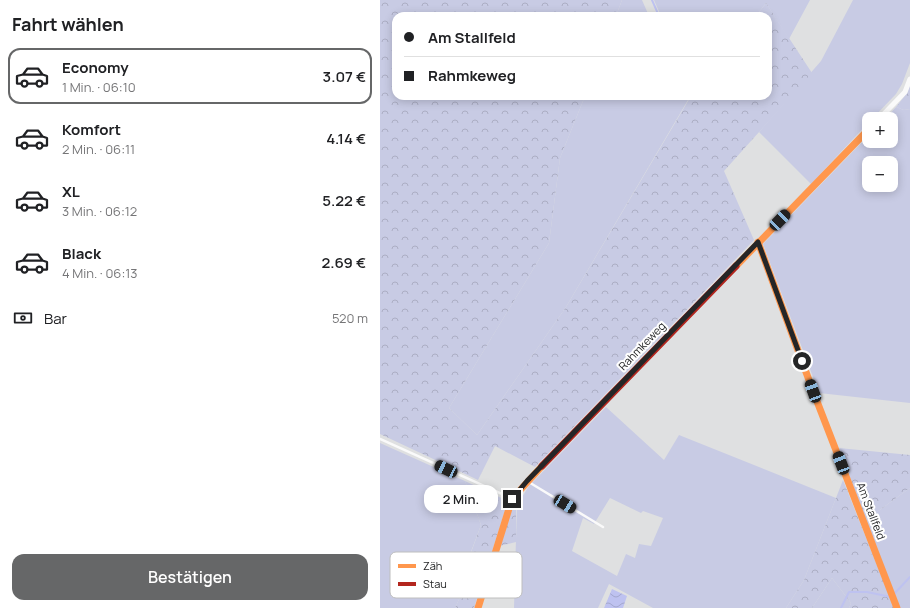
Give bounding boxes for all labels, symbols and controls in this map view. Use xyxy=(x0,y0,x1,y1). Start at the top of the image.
text: Fahrt wählen xyxy=(12,12,124,36)
text: Am Stallfeld xyxy=(428,27,516,48)
text: Economy xyxy=(62,57,129,78)
icon: car xyxy=(14,58,50,94)
text: Rahmkeweg xyxy=(428,65,516,86)
text: 3.07 € xyxy=(323,66,366,87)
text: 1 Min. · 06:10 xyxy=(62,78,136,96)
map controls xyxy=(862,112,898,192)
button: + xyxy=(862,112,898,148)
text: Komfort xyxy=(62,119,121,140)
icon: car xyxy=(14,120,50,156)
text: 4.14 € xyxy=(326,128,366,149)
text: 2 Min. · 06:11 xyxy=(62,140,135,158)
button: − xyxy=(862,156,898,192)
text: XL xyxy=(62,181,80,202)
icon: car xyxy=(14,182,50,218)
text: 5.22 € xyxy=(322,190,366,211)
text: 3 Min. · 06:12 xyxy=(62,202,137,220)
car xyxy=(767,207,793,233)
text: Black xyxy=(62,243,101,264)
icon: car xyxy=(14,244,50,280)
text: 2.69 € xyxy=(321,252,366,273)
text: 4 Min. · 06:13 xyxy=(62,264,138,282)
icon: cash xyxy=(12,307,34,329)
text: Bar xyxy=(44,308,67,329)
text: 520 m xyxy=(332,309,368,327)
street label: Rahmkeweg xyxy=(615,318,668,373)
route start xyxy=(793,352,811,370)
car xyxy=(803,378,823,404)
car xyxy=(831,450,851,476)
car xyxy=(433,458,459,480)
street label: Am Stallfeld xyxy=(854,480,889,542)
callout: 2 Min. xyxy=(424,485,498,513)
text: 2 Min. xyxy=(443,490,479,508)
route end xyxy=(503,490,521,508)
car xyxy=(552,493,578,515)
legend xyxy=(390,552,522,598)
button: Bestätigen xyxy=(12,554,368,600)
text: Zäh xyxy=(423,558,442,573)
text: Stau xyxy=(423,576,447,591)

